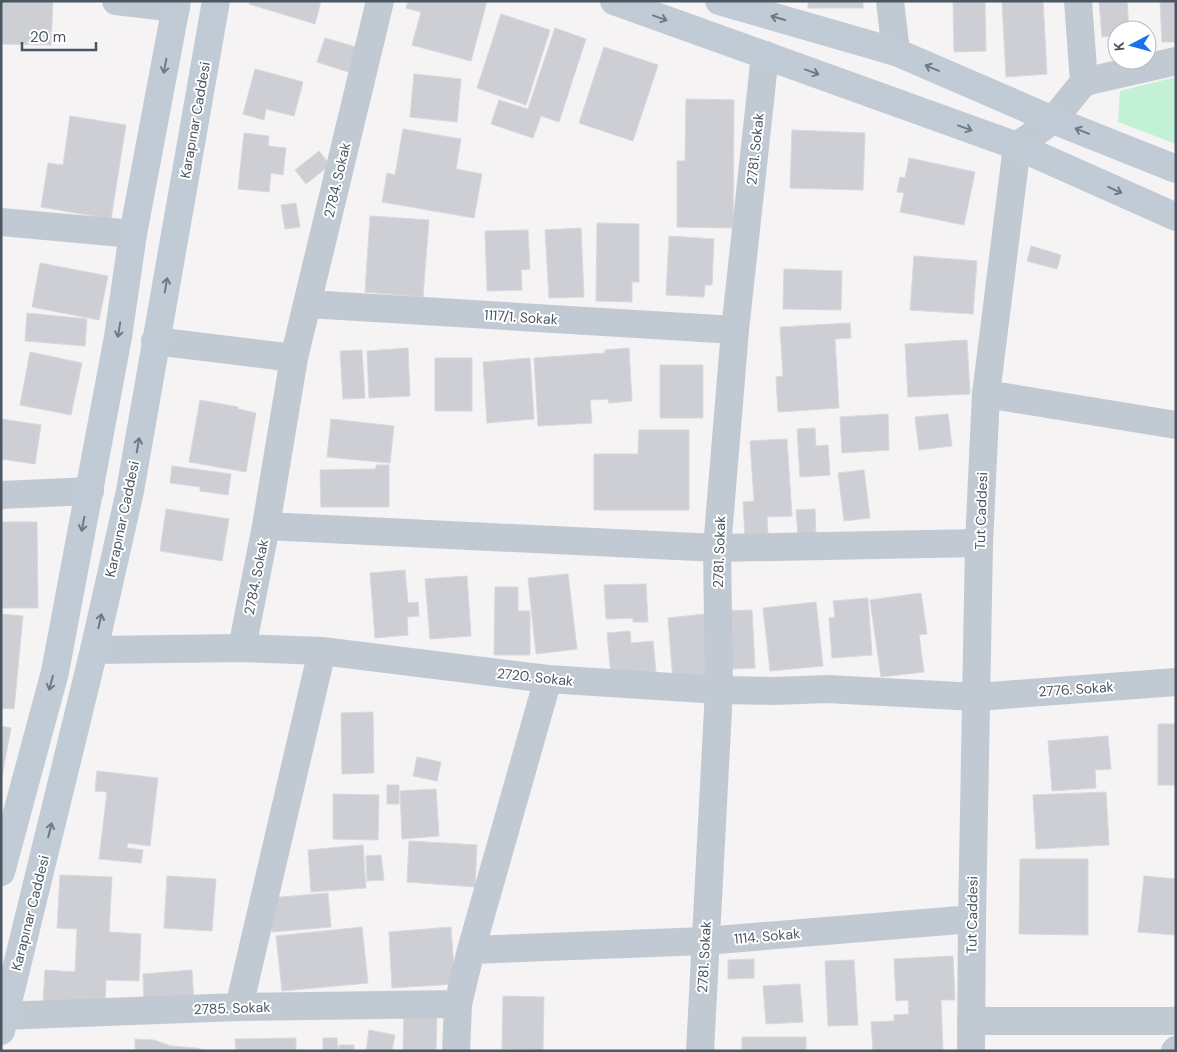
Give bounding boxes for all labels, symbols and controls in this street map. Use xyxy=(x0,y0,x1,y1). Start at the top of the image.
one-way arrow xyxy=(770,13,786,23)
one-way arrow xyxy=(651,14,667,23)
scale bar xyxy=(22,20,96,52)
north arrow xyxy=(1107,20,1157,70)
text: 20 m xyxy=(30,27,66,47)
text: K xyxy=(1110,41,1129,52)
one-way arrow xyxy=(159,58,169,74)
street label: Karapınar Caddesi xyxy=(176,60,214,180)
one-way arrow xyxy=(925,62,940,72)
one-way arrow xyxy=(804,68,820,77)
street label: 2781. Sokak xyxy=(742,112,768,186)
one-way arrow xyxy=(957,124,973,133)
one-way arrow xyxy=(1075,126,1090,135)
street label: 2784. Sokak xyxy=(320,141,354,219)
one-way arrow xyxy=(1107,185,1122,195)
one-way arrow xyxy=(161,277,171,293)
street label: 1117/1. Sokak xyxy=(484,305,558,329)
one-way arrow xyxy=(114,322,124,338)
one-way arrow xyxy=(133,437,143,453)
street label: Karapınar Caddesi xyxy=(101,459,143,579)
street label: Tut Caddesi xyxy=(971,472,991,550)
one-way arrow xyxy=(78,516,88,532)
street label: 2781. Sokak xyxy=(709,516,729,588)
street label: 2784. Sokak xyxy=(240,538,272,616)
one-way arrow xyxy=(96,614,105,630)
street label: 2720. Sokak xyxy=(496,664,574,690)
one-way arrow xyxy=(46,675,56,691)
street label: 2776. Sokak xyxy=(1038,677,1114,701)
one-way arrow xyxy=(46,823,55,839)
street label: Karapınar Caddesi xyxy=(7,853,53,973)
street label: Tut Caddesi xyxy=(962,876,982,954)
street label: 2781. Sokak xyxy=(693,920,715,994)
street label: 1114. Sokak xyxy=(733,924,801,948)
street label: 2785. Sokak xyxy=(193,998,271,1018)

